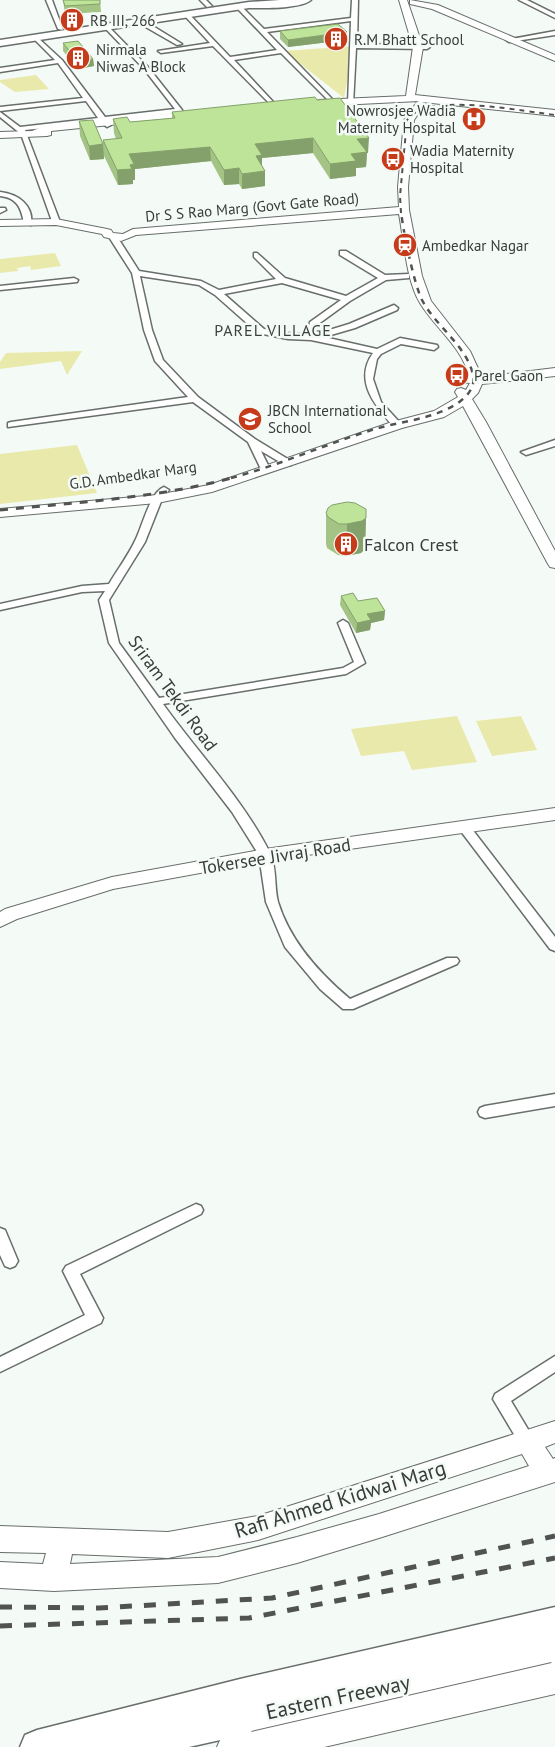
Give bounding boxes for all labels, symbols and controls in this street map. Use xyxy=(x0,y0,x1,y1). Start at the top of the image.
building icon: RB III, 266 xyxy=(59,7,85,33)
place label: RB III, 266 xyxy=(90,11,156,30)
building icon: R.M Bhatt School xyxy=(323,26,349,52)
place label: R.M Bhatt School xyxy=(354,30,465,49)
place label: Nirmala Niwas A Block xyxy=(96,40,187,76)
building icon: Nirmala Niwas A Block xyxy=(65,45,91,71)
place label: Nowrosjee Wadia Maternity Hospital xyxy=(338,101,457,137)
hospital icon: Nowrosjee Wadia Maternity Hospital xyxy=(461,106,487,132)
place label: Wadia Maternity Hospital xyxy=(410,141,514,177)
bus stop icon: Wadia Maternity Hospital xyxy=(380,146,406,172)
street label: Dr S S Rao Marg (Govt Gate Road) xyxy=(144,188,360,226)
station icon: Ambedkar Nagar xyxy=(392,232,418,258)
place label: Ambedkar Nagar xyxy=(422,236,529,255)
district label: PAREL VILLAGE xyxy=(214,320,332,340)
bus stop icon: Parel Gaon xyxy=(444,362,470,388)
place label: Parel Gaon xyxy=(474,366,543,385)
place label: JBCN International School xyxy=(267,401,387,437)
school or university icon: JBCN International School xyxy=(237,406,263,432)
street label: G.D. Ambedkar Marg xyxy=(68,457,198,493)
building icon: Falcon Crest xyxy=(333,531,359,557)
place label: Falcon Crest xyxy=(364,533,458,556)
street label: Sriram Tekdi Road xyxy=(123,631,223,755)
street label: Tokersee Jivraj Road xyxy=(198,833,352,879)
street label: Rafi Ahmed Kidwai Marg xyxy=(231,1454,449,1544)
street label: Eastern Freeway xyxy=(263,1668,413,1725)

